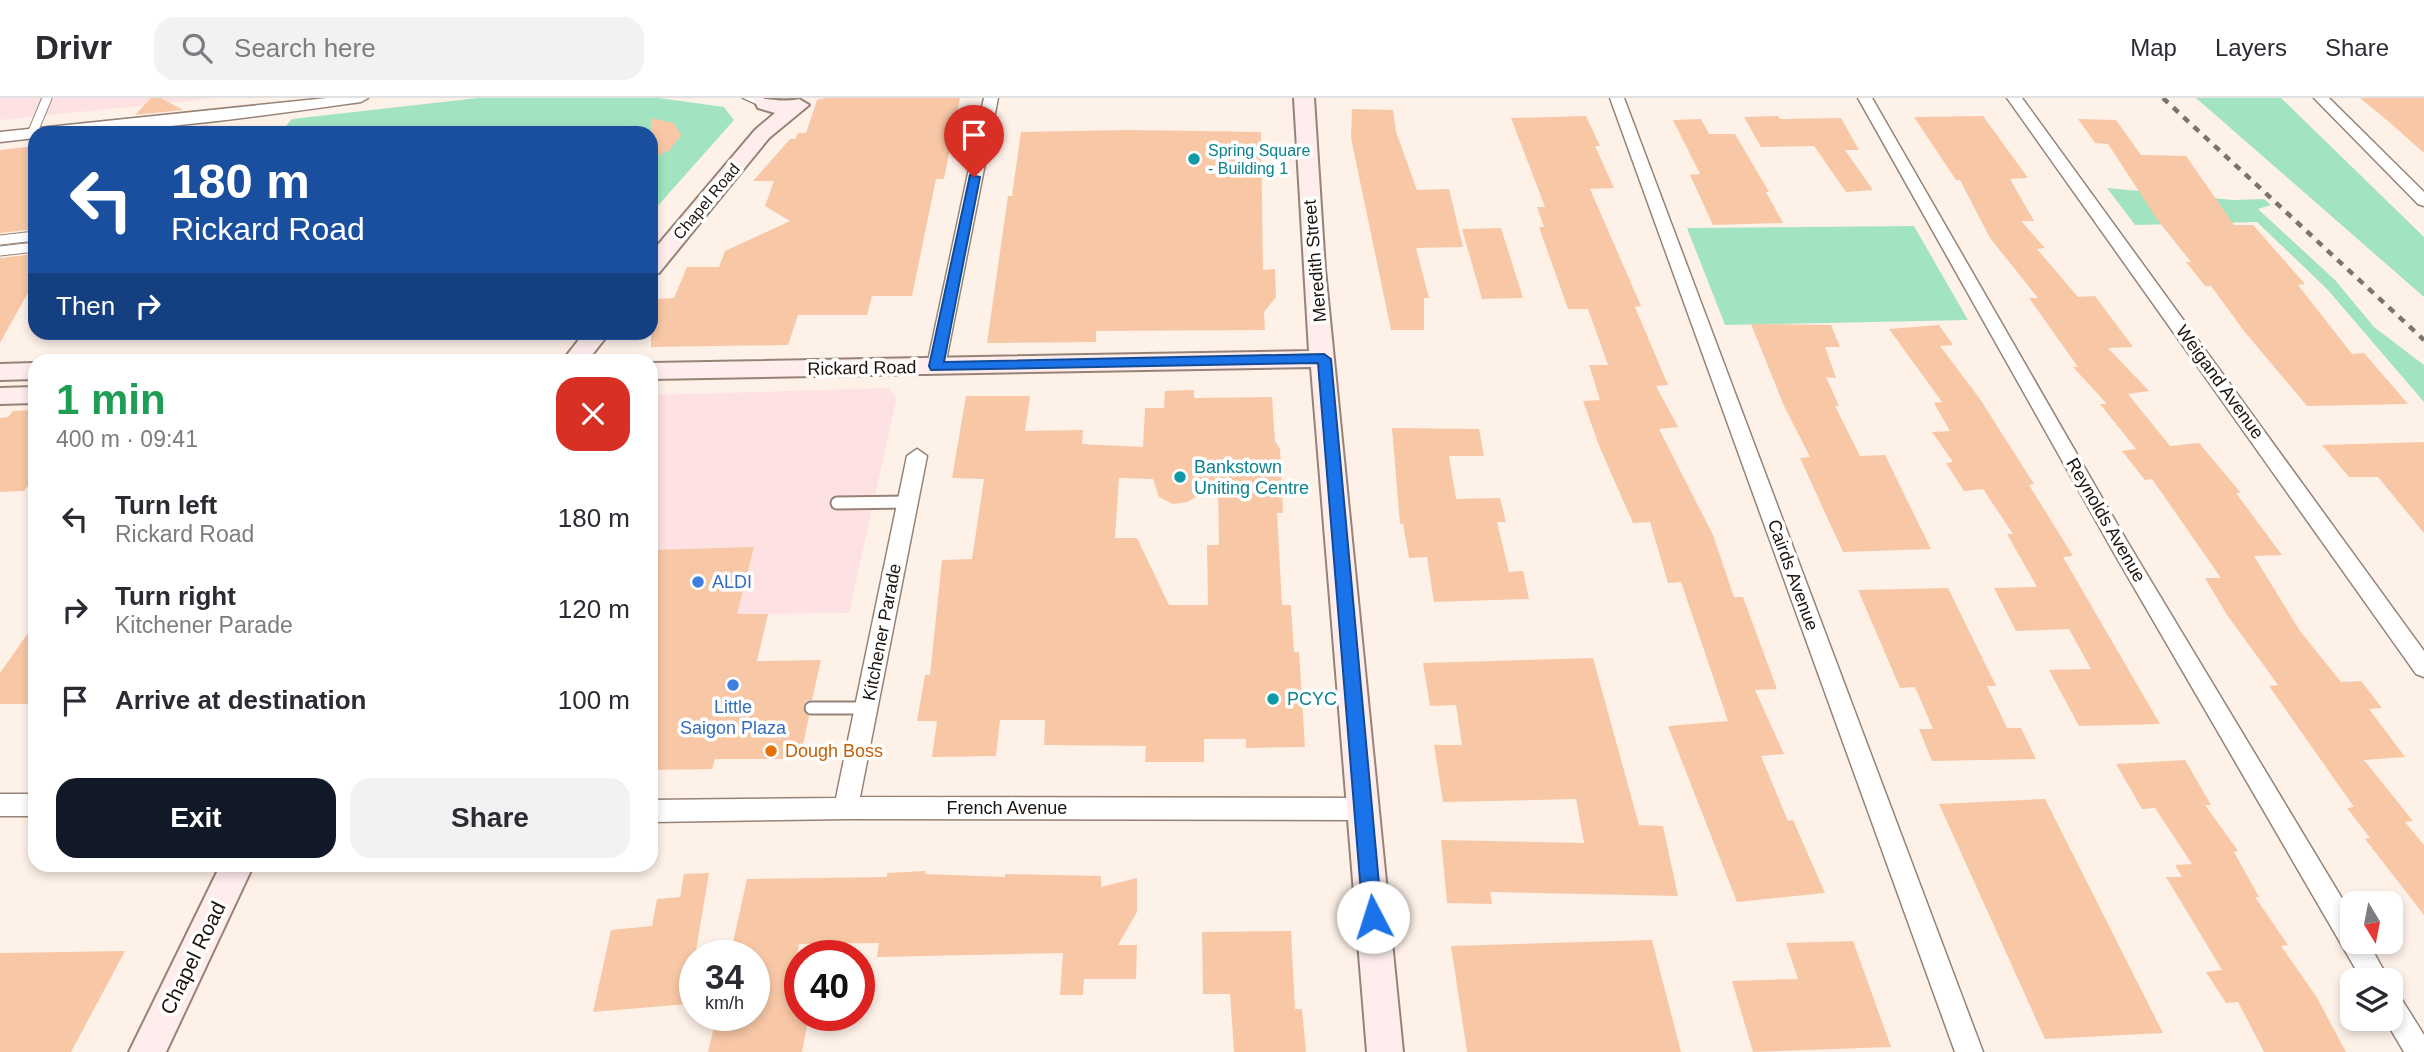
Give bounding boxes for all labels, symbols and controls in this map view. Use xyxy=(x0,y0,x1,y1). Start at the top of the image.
search box xyxy=(154,17,644,80)
text: Drivr xyxy=(35,29,112,66)
icon: search xyxy=(178,29,216,67)
text: Search here xyxy=(234,33,376,63)
text: Map xyxy=(2130,34,2177,61)
text: Layers xyxy=(2215,34,2287,61)
text: Share xyxy=(2325,34,2389,61)
pin xyxy=(944,105,1004,177)
icon: arrive xyxy=(955,116,993,154)
place label: Spring Square - Building 1 xyxy=(1208,142,1310,177)
marker: Spring Square - Building 1 xyxy=(1186,151,1202,167)
icon: left xyxy=(56,154,147,245)
text: 180 m xyxy=(171,154,310,208)
street label: Chapel Road xyxy=(670,160,743,243)
street label: Meredith Street xyxy=(1300,199,1330,323)
text: Rickard Road xyxy=(171,211,365,247)
icon: right xyxy=(129,287,167,325)
text: Then xyxy=(56,291,115,321)
street label: Weigand Avenue xyxy=(2172,321,2268,443)
street label: Rickard Road xyxy=(807,357,917,379)
text: 1 min xyxy=(56,376,166,423)
button: close xyxy=(556,377,630,451)
text: 400 m · 09:41 xyxy=(56,426,198,452)
street label: Reynolds Avenue xyxy=(2062,454,2150,586)
place label: Bankstown Uniting Centre xyxy=(1194,457,1309,498)
marker: Bankstown Uniting Centre xyxy=(1172,469,1188,485)
text: Turn left xyxy=(115,490,217,520)
icon: left xyxy=(56,500,94,538)
text: 180 m xyxy=(558,503,630,533)
street label: Cairds Avenue xyxy=(1764,517,1822,633)
text: Rickard Road xyxy=(115,521,254,547)
street label: Kitchener Parade xyxy=(859,562,905,702)
place label: ALDI xyxy=(712,572,752,592)
marker: ALDI xyxy=(690,574,706,590)
text: Turn right xyxy=(115,581,236,611)
icon: right xyxy=(56,591,94,629)
text: 120 m xyxy=(558,594,630,624)
text: Kitchener Parade xyxy=(115,612,293,638)
marker: Little Saigon Plaza xyxy=(725,677,741,693)
icon: arrive xyxy=(56,682,94,720)
text: Arrive at destination xyxy=(115,685,366,715)
text: 100 m xyxy=(558,685,630,715)
place label: PCYC xyxy=(1287,689,1337,709)
marker: PCYC xyxy=(1265,691,1281,707)
place label: Little Saigon Plaza xyxy=(680,697,787,738)
place label: Dough Boss xyxy=(785,741,883,761)
marker: Dough Boss xyxy=(763,743,779,759)
button: Exit xyxy=(56,778,336,858)
button: Share xyxy=(350,778,630,858)
street label: French Avenue xyxy=(947,798,1067,818)
position arrow xyxy=(1336,880,1410,954)
north arrow xyxy=(2340,891,2403,954)
map controls xyxy=(2340,891,2403,1031)
street label: Chapel Road xyxy=(155,898,230,1018)
speed limit sign: 40 xyxy=(784,940,875,1031)
text: 34 xyxy=(705,957,744,996)
button: layers xyxy=(2340,968,2403,1031)
text: km/h xyxy=(705,993,744,1013)

